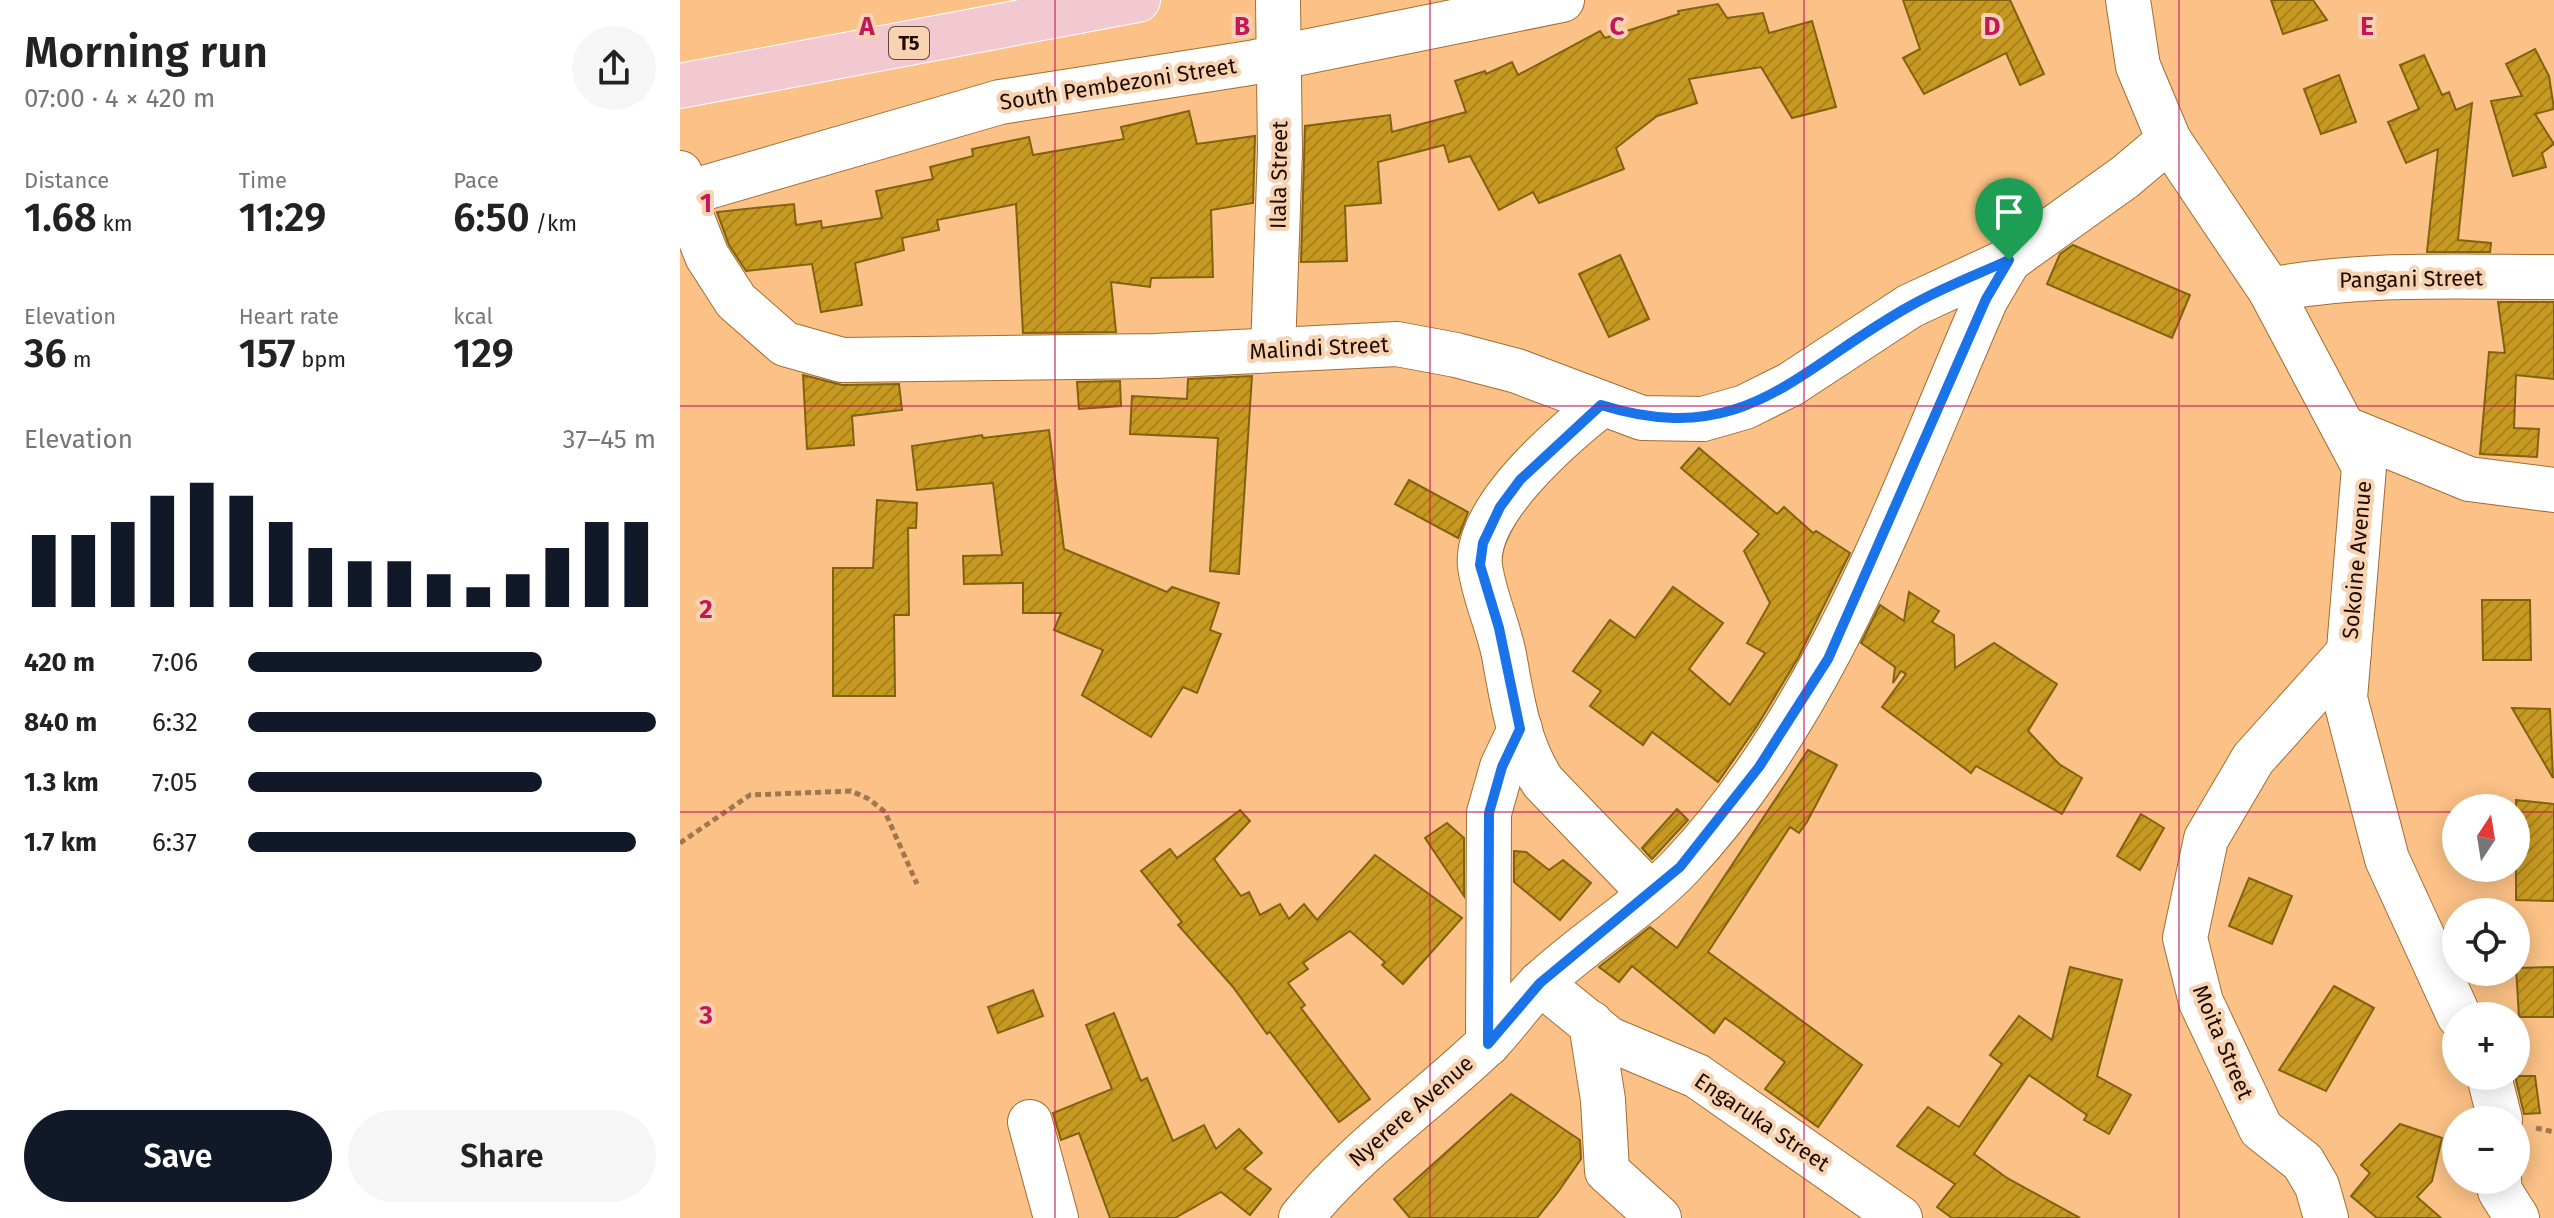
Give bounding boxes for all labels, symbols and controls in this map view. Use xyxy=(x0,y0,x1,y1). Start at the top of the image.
text: A xyxy=(858,11,875,42)
text: B xyxy=(1234,11,1250,42)
text: C xyxy=(1610,11,1625,42)
text: D xyxy=(1984,11,2001,42)
text: E xyxy=(2360,11,2374,42)
text: Morning run xyxy=(24,26,268,79)
button: share xyxy=(572,26,656,110)
road number: T5 xyxy=(889,27,929,59)
street label: South Pembezoni Street xyxy=(998,52,1238,116)
text: 07:00 · 4 × 420 m xyxy=(24,83,215,114)
street label: Ilala Street xyxy=(1265,121,1293,229)
text: Distance xyxy=(24,167,109,194)
text: Time xyxy=(239,167,287,194)
text: Pace xyxy=(453,167,499,194)
pin xyxy=(1975,178,2043,260)
text: 1 xyxy=(700,188,712,219)
icon: arrive xyxy=(1987,190,2031,234)
text: 1.68 xyxy=(24,194,97,242)
text: 11:29 xyxy=(239,194,326,242)
text: 6:50 xyxy=(453,194,530,242)
text: km xyxy=(97,210,133,237)
text: /km xyxy=(530,210,577,237)
street label: Pangani Street xyxy=(2339,264,2483,294)
text: Elevation xyxy=(24,303,116,330)
text: Heart rate xyxy=(239,303,339,330)
text: kcal xyxy=(453,303,493,330)
text: 36 xyxy=(24,330,67,378)
text: 157 xyxy=(239,330,295,378)
text: 129 xyxy=(453,330,514,378)
street label: Malindi Street xyxy=(1249,331,1389,365)
text: m xyxy=(67,346,92,373)
text: bpm xyxy=(295,346,346,373)
text: Elevation xyxy=(24,424,133,455)
text: 37–45 m xyxy=(563,424,656,455)
street label: Sokoine Avenue xyxy=(2337,480,2377,640)
text: 2 xyxy=(699,594,713,625)
text: 420 m xyxy=(24,647,95,678)
text: 7:06 xyxy=(152,647,198,678)
text: 840 m xyxy=(24,707,97,738)
text: 6:32 xyxy=(152,707,198,738)
text: 1.3 km xyxy=(24,767,99,798)
text: 7:05 xyxy=(152,767,197,798)
north arrow xyxy=(2442,794,2530,882)
map controls xyxy=(2442,794,2530,1194)
text: 1.7 km xyxy=(24,827,97,858)
text: 6:37 xyxy=(152,827,197,858)
button: locate xyxy=(2442,898,2530,986)
street label: Moita Street xyxy=(2187,981,2259,1103)
text: 3 xyxy=(698,1000,713,1031)
button: + xyxy=(2442,1002,2530,1090)
street label: Nyerere Avenue xyxy=(1343,1050,1479,1172)
street label: Engaruka Street xyxy=(1689,1067,1835,1177)
button: − xyxy=(2442,1106,2530,1194)
button: Save xyxy=(24,1110,332,1202)
button: Share xyxy=(348,1110,656,1202)

